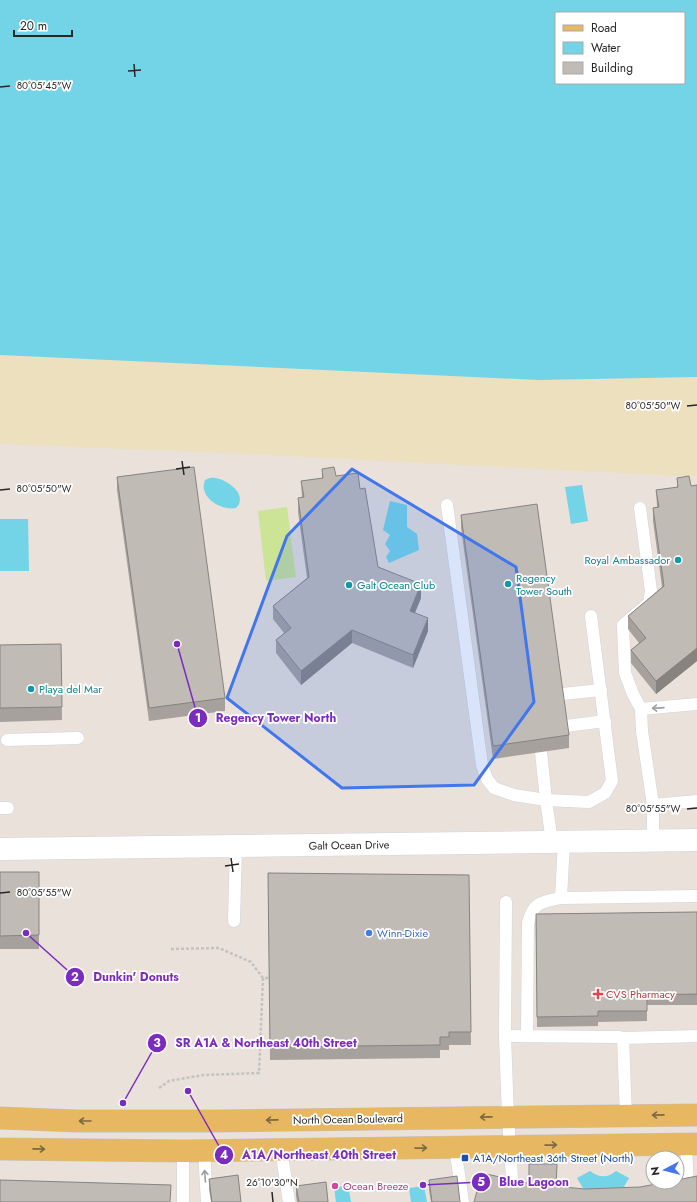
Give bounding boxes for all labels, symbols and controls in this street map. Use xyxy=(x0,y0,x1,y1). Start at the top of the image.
scale bar xyxy=(14,12,72,38)
legend xyxy=(555,12,685,84)
text: 20 m xyxy=(20,17,47,35)
text: Road xyxy=(591,19,617,37)
text: Water xyxy=(591,39,622,57)
text: Building xyxy=(591,59,633,77)
text: 80°05'45"W xyxy=(17,78,71,93)
text: 80°05'50"W xyxy=(626,398,681,413)
text: 80°05'50"W xyxy=(17,481,72,496)
place label: Royal Ambassador xyxy=(584,552,670,568)
marker: Royal Ambassador xyxy=(673,555,683,565)
place label: Regency Tower South xyxy=(516,570,572,599)
place label: Galt Ocean Club xyxy=(357,577,435,593)
marker: Regency Tower South xyxy=(503,579,513,589)
marker: Galt Ocean Club xyxy=(344,580,354,590)
place label: Playa del Mar xyxy=(39,681,102,697)
marker: Playa del Mar xyxy=(26,684,36,694)
one-way arrow xyxy=(652,704,665,711)
callout: Regency Tower North xyxy=(188,706,344,730)
text: 1 xyxy=(195,709,201,727)
text: Regency Tower North xyxy=(216,709,336,727)
text: 80°05'55"W xyxy=(626,801,680,816)
street label: Galt Ocean Drive xyxy=(309,836,390,854)
text: 80°05'55"W xyxy=(17,885,71,900)
place label: Winn-Dixie xyxy=(377,925,428,941)
marker: Winn-Dixie xyxy=(364,928,374,938)
callout: Dunkin' Donuts xyxy=(65,965,186,989)
text: 2 xyxy=(71,968,79,986)
text: Dunkin' Donuts xyxy=(93,968,179,986)
place label: CVS Pharmacy xyxy=(606,986,675,1002)
marker: CVS Pharmacy xyxy=(593,989,603,999)
callout: SR A1A & Northeast 40th Street xyxy=(147,1031,364,1055)
text: 3 xyxy=(153,1034,161,1052)
text: SR A1A & Northeast 40th Street xyxy=(175,1034,357,1052)
street label: North Ocean Boulevard xyxy=(293,1110,403,1128)
one-way arrow xyxy=(652,1111,665,1119)
one-way arrow xyxy=(480,1113,493,1121)
one-way arrow xyxy=(266,1116,279,1124)
one-way arrow xyxy=(79,1117,92,1125)
one-way arrow xyxy=(544,1141,557,1149)
callout: A1A/Northeast 40th Street xyxy=(214,1143,404,1167)
one-way arrow xyxy=(414,1144,427,1151)
one-way arrow xyxy=(32,1146,45,1153)
text: 4 xyxy=(220,1146,228,1164)
text: A1A/Northeast 40th Street xyxy=(241,1146,396,1164)
place label: A1A/Northeast 36th Street (North) xyxy=(473,1150,634,1166)
north arrow xyxy=(645,1150,685,1190)
marker: A1A/Northeast 36th Street (North) xyxy=(460,1153,470,1163)
text: N xyxy=(647,1166,664,1177)
one-way arrow xyxy=(202,1170,209,1183)
callout: Blue Lagoon xyxy=(471,1170,576,1194)
text: 5 xyxy=(477,1173,485,1191)
text: Blue Lagoon xyxy=(499,1173,569,1191)
text: 26°10'30"N xyxy=(246,1175,298,1190)
place label: Ocean Breeze xyxy=(343,1178,409,1194)
marker: Ocean Breeze xyxy=(330,1181,340,1191)

